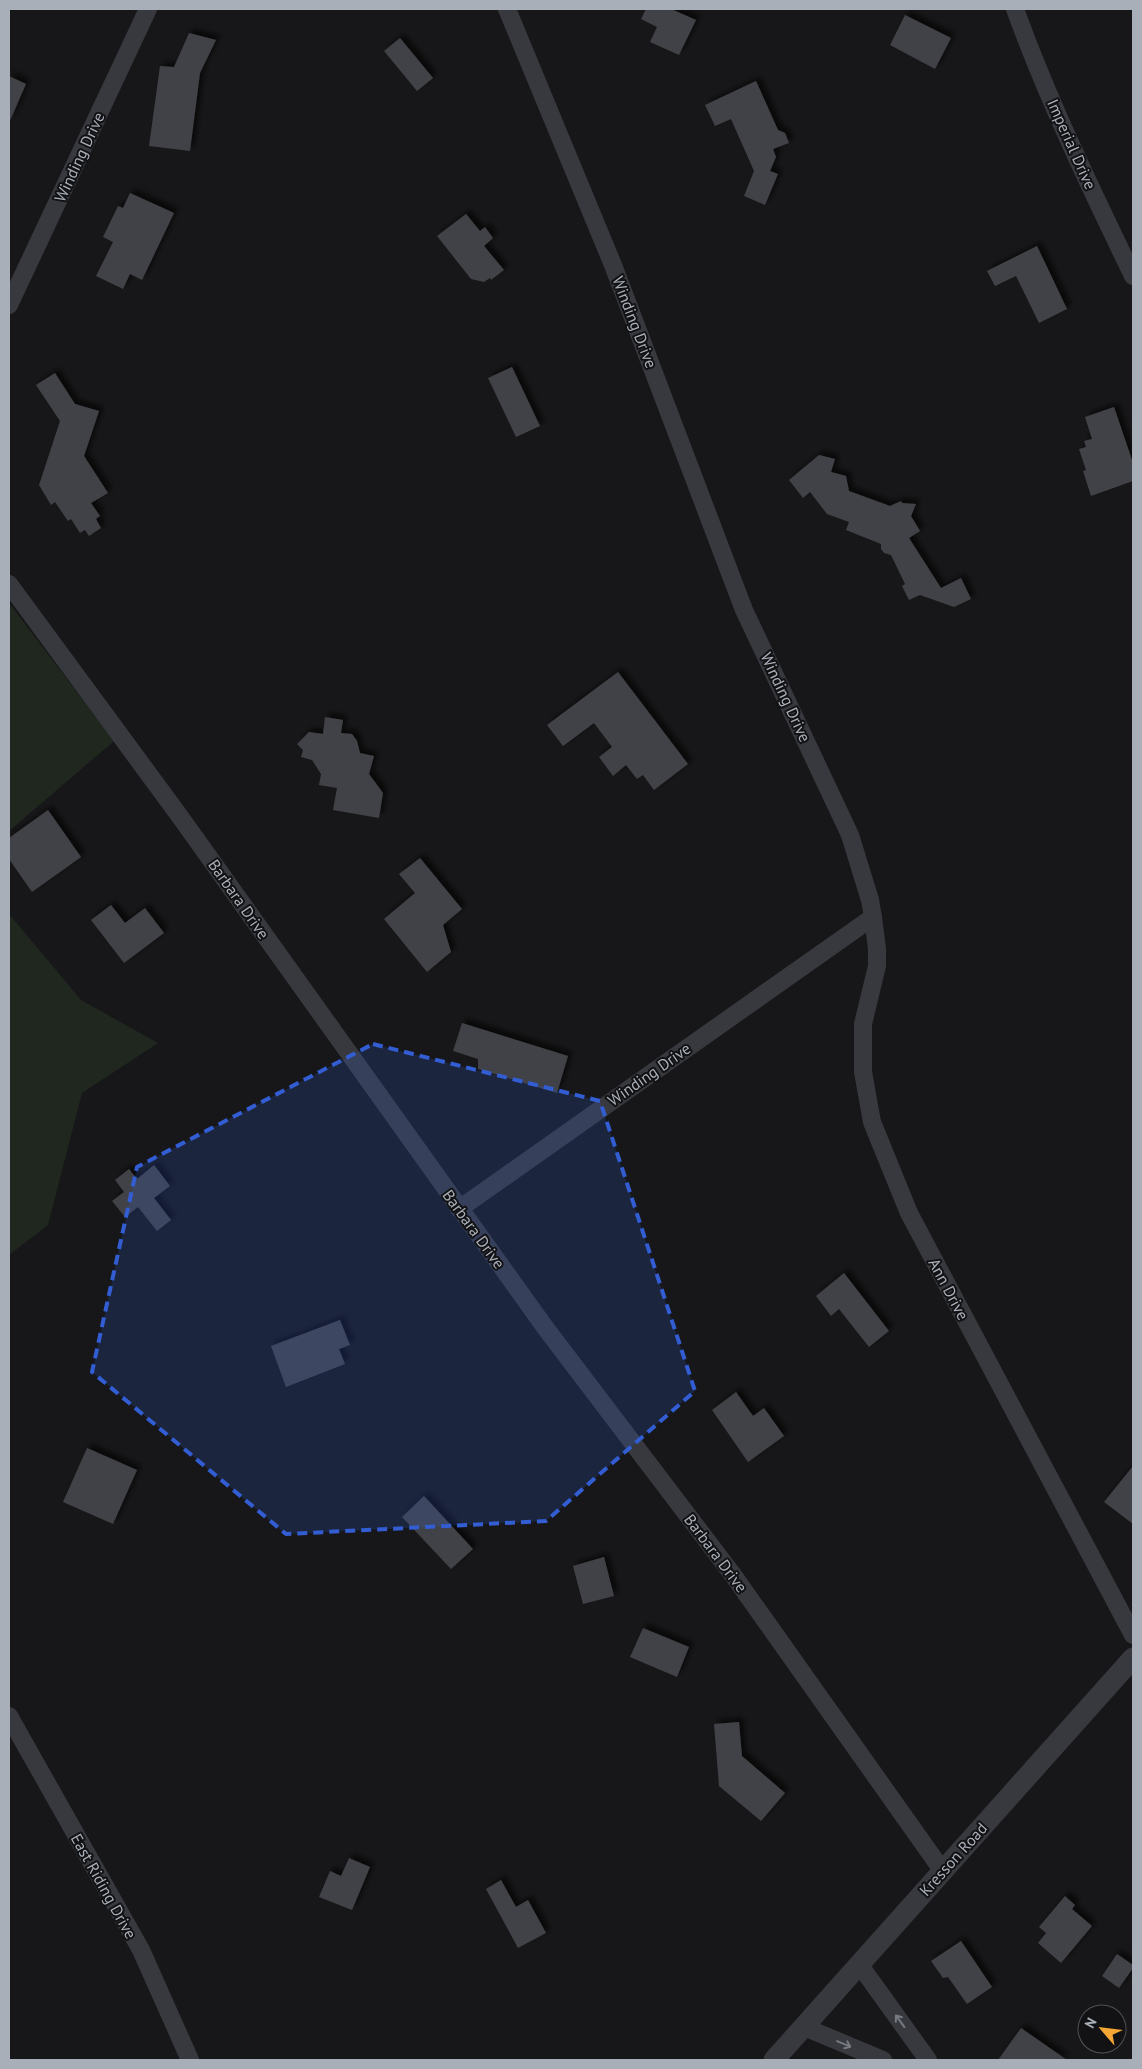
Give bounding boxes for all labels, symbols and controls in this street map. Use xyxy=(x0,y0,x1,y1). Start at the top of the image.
street label: Imperial Drive xyxy=(1043,96,1101,192)
street label: Winding Drive xyxy=(50,109,108,205)
street label: Winding Drive xyxy=(608,273,662,371)
street label: Winding Drive xyxy=(757,649,815,745)
street label: Barbara Drive xyxy=(204,855,274,943)
street label: Winding Drive xyxy=(604,1038,694,1110)
street label: Barbara Drive xyxy=(439,1186,509,1272)
street label: Ann Drive xyxy=(924,1255,974,1323)
street label: Barbara Drive xyxy=(680,1510,752,1596)
street label: Kresson Road xyxy=(915,1818,991,1900)
street label: East Riding Drive xyxy=(67,1830,141,1942)
north arrow xyxy=(1077,2004,1127,2054)
one-way arrow xyxy=(895,2014,905,2028)
text: N xyxy=(1080,2015,1101,2031)
one-way arrow xyxy=(836,2040,851,2049)

